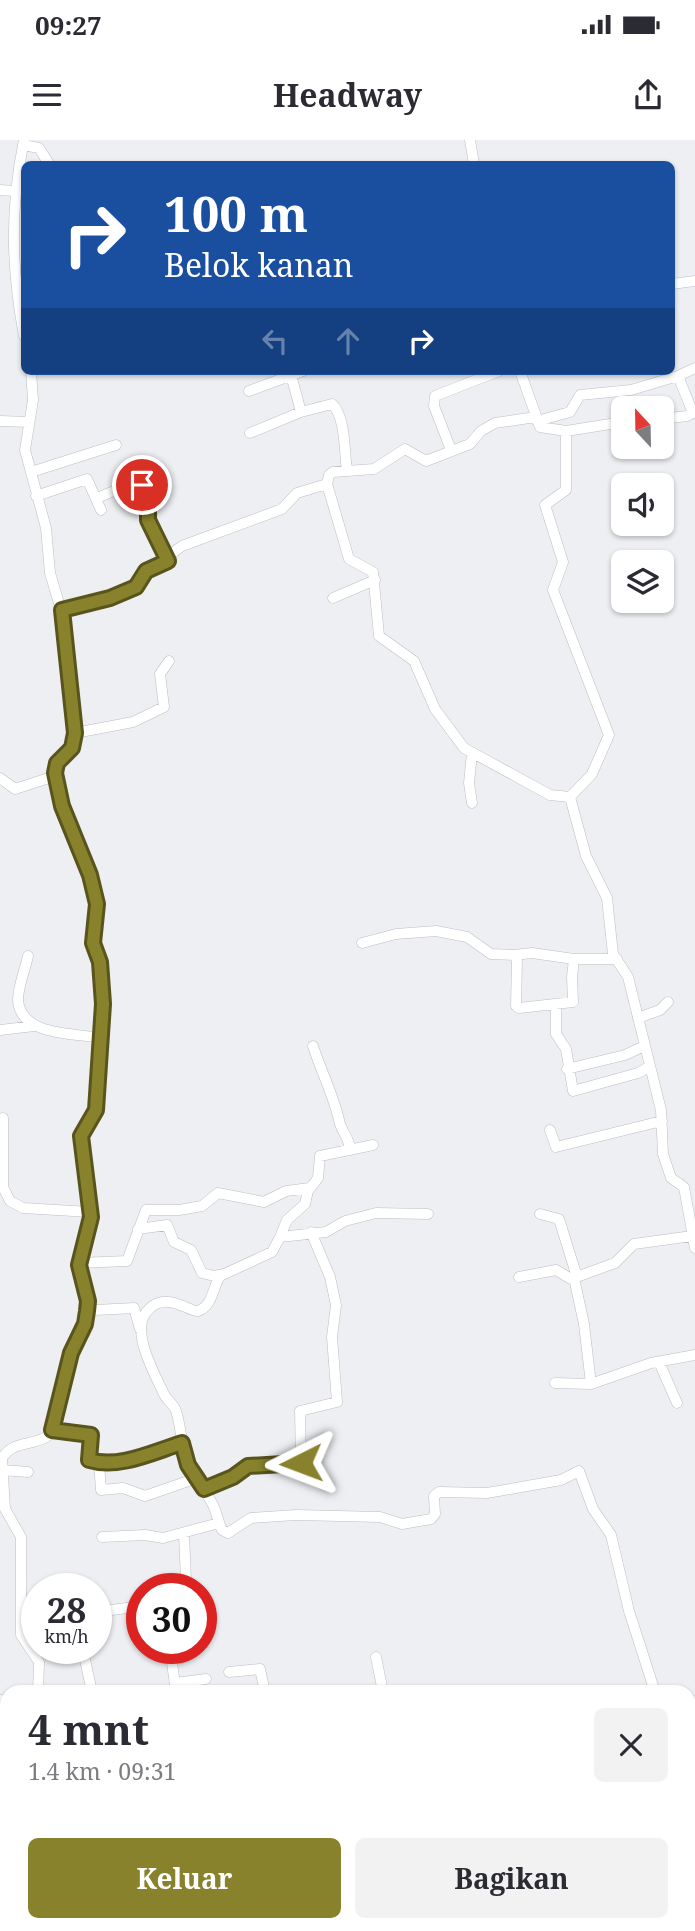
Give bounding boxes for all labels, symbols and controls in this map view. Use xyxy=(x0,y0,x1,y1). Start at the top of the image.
text: 09:27 xyxy=(35,7,102,43)
text: Headway xyxy=(273,73,422,116)
icon: menu xyxy=(28,76,66,114)
icon: share xyxy=(629,76,667,114)
text: 100 m xyxy=(164,180,308,246)
icon: right xyxy=(49,189,140,280)
text: Belok kanan xyxy=(164,243,354,286)
icon: left xyxy=(256,322,294,360)
icon: ahead xyxy=(329,322,367,360)
icon: right xyxy=(402,322,440,360)
north arrow xyxy=(611,396,674,458)
map controls xyxy=(611,396,674,613)
pin xyxy=(112,455,172,515)
icon: arrive xyxy=(123,466,161,504)
button: sound xyxy=(611,473,674,536)
button: layers xyxy=(611,550,674,613)
position arrow xyxy=(264,1426,338,1500)
speed limit sign: 30 xyxy=(126,1573,217,1664)
text: 28 xyxy=(47,1586,86,1633)
text: km/h xyxy=(44,1624,89,1648)
text: 4 mnt xyxy=(28,1700,149,1757)
button: close xyxy=(594,1708,668,1782)
text: 1.4 km · 09:31 xyxy=(28,1755,176,1787)
button: Keluar xyxy=(28,1838,341,1918)
button: Bagikan xyxy=(355,1838,668,1918)

